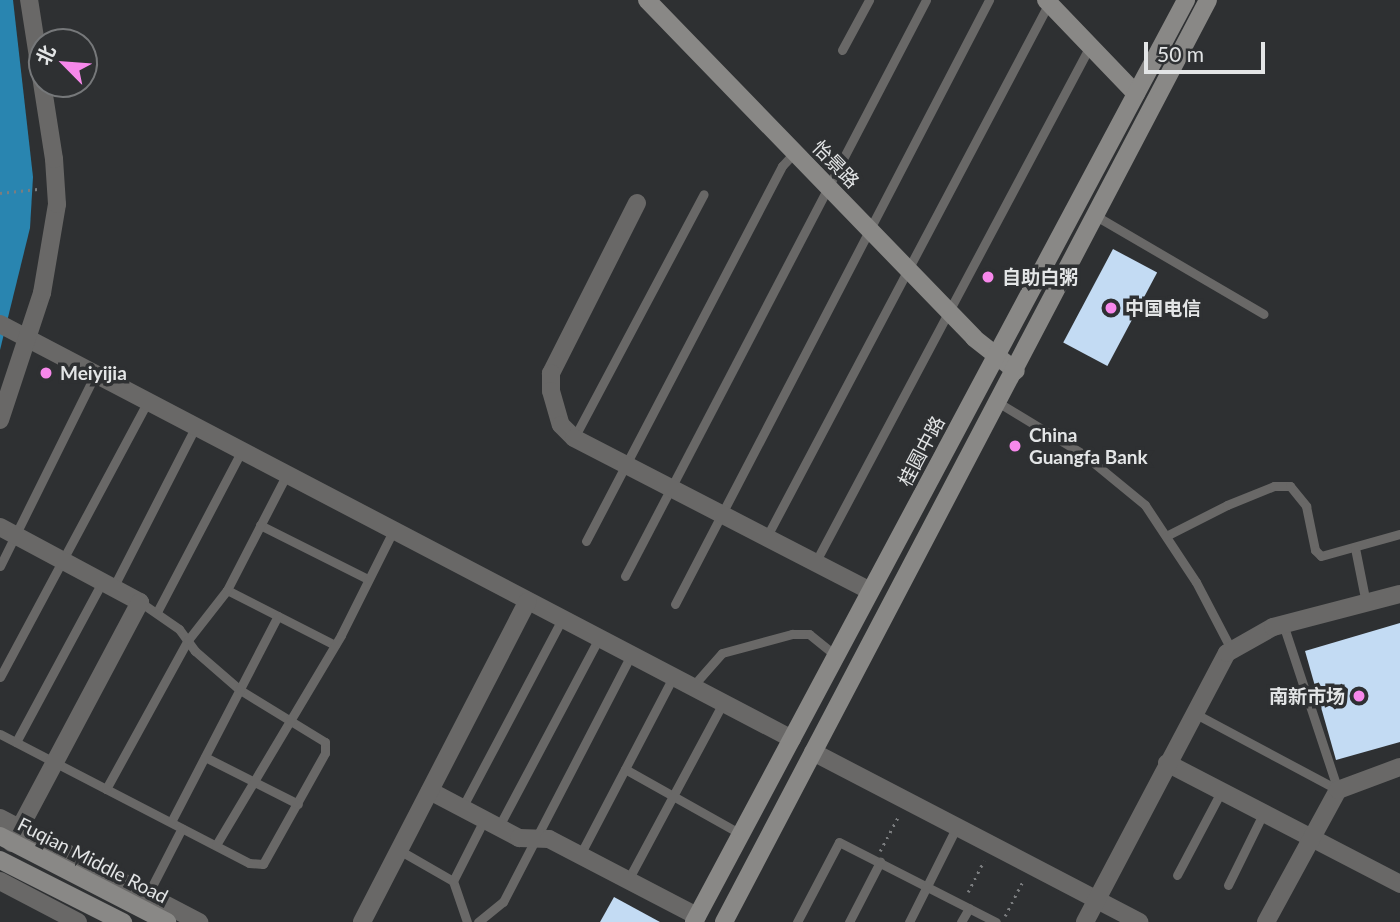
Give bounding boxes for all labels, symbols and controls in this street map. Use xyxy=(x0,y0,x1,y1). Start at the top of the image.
north arrow xyxy=(28,28,98,98)
scale bar xyxy=(1148,28,1269,72)
text: 北 xyxy=(31,41,60,68)
text: 50 m xyxy=(1157,41,1204,66)
street label: 怡景路 xyxy=(808,136,864,192)
place label: 自助白粥 xyxy=(1002,266,1078,288)
marker: 自助白粥 xyxy=(980,269,996,285)
place label: 中国电信 xyxy=(1125,297,1201,319)
marker: 中国电信 xyxy=(1103,300,1119,316)
place label: Meiyijia xyxy=(60,362,127,384)
marker: Meiyijia xyxy=(38,365,54,381)
street label: 桂圆中路 xyxy=(893,412,949,490)
place label: China Guangfa Bank xyxy=(1029,424,1148,468)
marker: China Guangfa Bank xyxy=(1007,438,1023,454)
place label: 南新市场 xyxy=(1269,685,1345,707)
marker: 南新市场 xyxy=(1351,688,1367,704)
street label: Fuqian Middle Road xyxy=(14,812,172,908)

